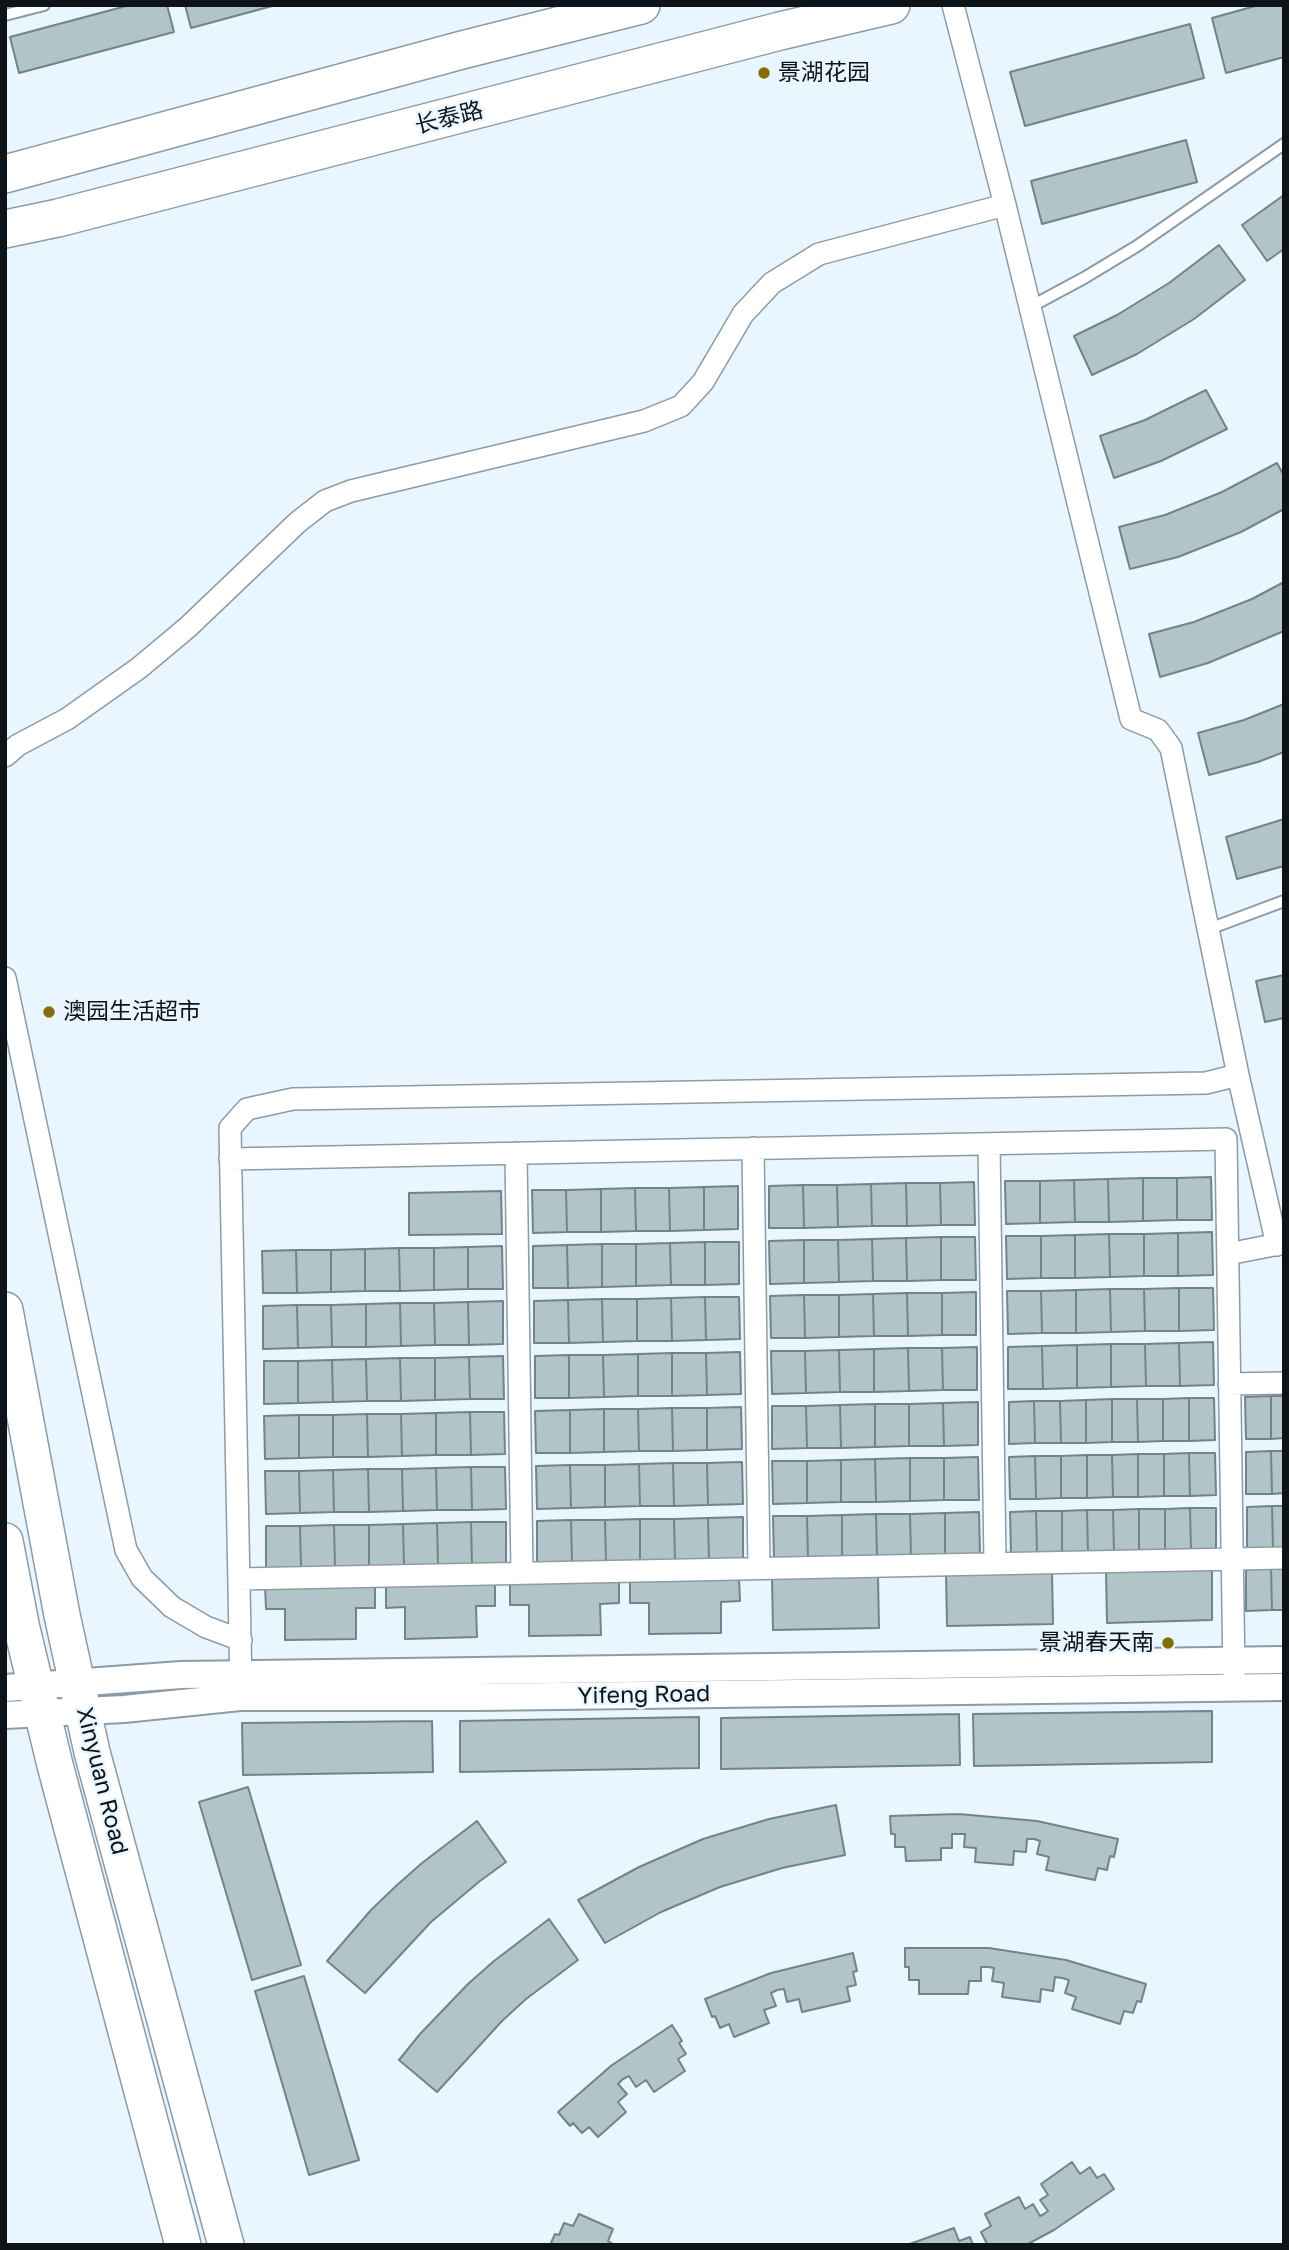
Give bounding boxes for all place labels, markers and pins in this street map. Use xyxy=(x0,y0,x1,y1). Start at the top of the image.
place label: 景湖花园 xyxy=(778,59,870,87)
marker: 景湖花园 xyxy=(756,65,772,81)
place label: 澳园生活超市 xyxy=(63,998,201,1026)
marker: 澳园生活超市 xyxy=(41,1004,57,1020)
place label: 景湖春天南 xyxy=(1039,1629,1154,1657)
marker: 景湖春天南 xyxy=(1160,1635,1176,1651)

